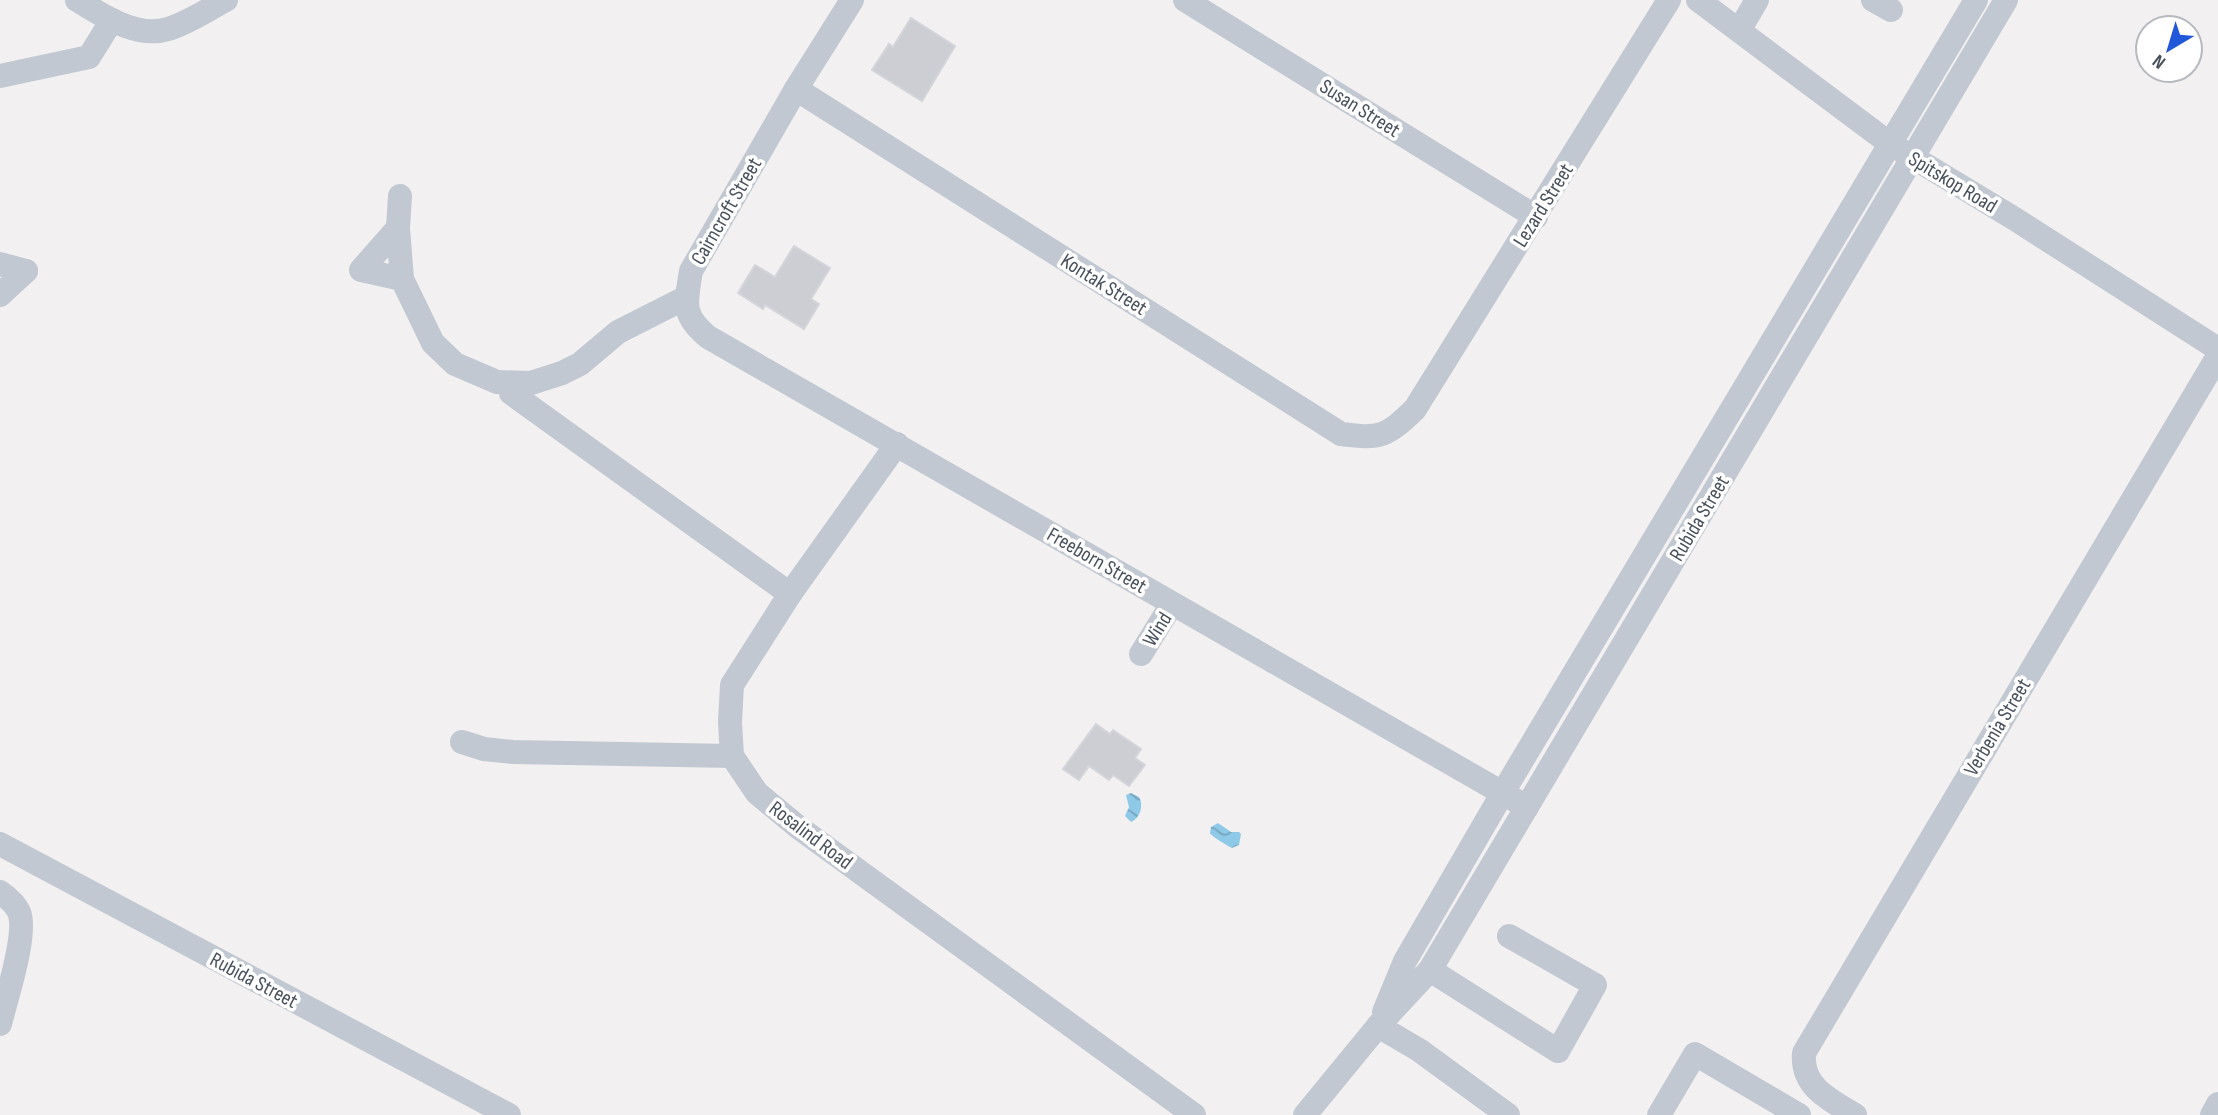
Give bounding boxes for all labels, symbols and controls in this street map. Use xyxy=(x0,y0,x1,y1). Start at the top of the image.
north arrow xyxy=(2134,14,2204,84)
text: N xyxy=(2148,49,2171,73)
street label: Susan Street xyxy=(1315,74,1405,143)
street label: Spitskop Road xyxy=(1904,146,2002,219)
street label: Cairncroft Street xyxy=(686,153,767,269)
street label: Lezard Street xyxy=(1508,159,1579,252)
street label: Kontak Street xyxy=(1056,248,1152,321)
street label: Rubida Street xyxy=(1664,471,1735,566)
street label: Freeborn Street xyxy=(1043,522,1151,599)
street label: Wind xyxy=(1137,608,1177,651)
street label: Verbenia Street xyxy=(1959,674,2036,780)
street label: Rosalind Road xyxy=(764,796,857,875)
street label: Rubida Street xyxy=(206,947,302,1014)

